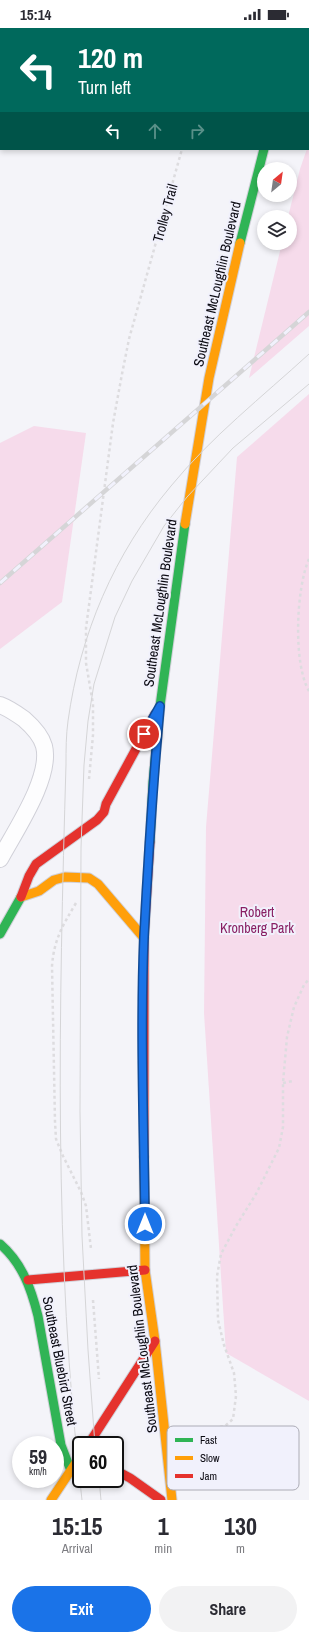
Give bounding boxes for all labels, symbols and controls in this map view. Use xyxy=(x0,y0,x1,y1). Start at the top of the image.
text: 15:14 xyxy=(20,4,51,25)
text: 120 m xyxy=(78,39,143,77)
icon: left xyxy=(12,44,64,96)
text: Turn left xyxy=(78,75,131,100)
icon: left xyxy=(102,120,124,142)
icon: ahead xyxy=(144,120,166,142)
icon: right xyxy=(186,120,208,142)
north arrow xyxy=(257,162,297,202)
map controls xyxy=(257,162,297,250)
street label: Trolley Trail xyxy=(149,182,181,244)
street label: Southeast McLoughlin Boulevard xyxy=(189,200,245,368)
button: layers xyxy=(257,210,297,250)
street label: Southeast McLoughlin Boulevard xyxy=(139,518,181,688)
pin xyxy=(127,717,161,751)
icon: arrive xyxy=(133,723,155,745)
park label: Robert Kronberg Park xyxy=(220,903,294,937)
position arrow xyxy=(124,1203,166,1245)
street label: Southeast McLoughlin Boulevard xyxy=(123,1264,161,1434)
street label: Southeast Bluebird Street xyxy=(39,1295,81,1427)
legend xyxy=(167,1426,299,1490)
text: Fast xyxy=(200,1433,218,1447)
speed limit sign: 60 xyxy=(72,1436,124,1488)
text: 59 xyxy=(29,1443,47,1470)
text: Slow xyxy=(200,1451,220,1465)
text: km/h xyxy=(29,1465,47,1478)
text: Jam xyxy=(200,1469,217,1483)
text: 15:15 xyxy=(52,1510,102,1542)
text: 1 xyxy=(158,1510,169,1542)
text: 130 xyxy=(224,1510,257,1542)
text: Arrival xyxy=(62,1540,93,1557)
text: min xyxy=(154,1540,172,1557)
text: m xyxy=(236,1540,245,1557)
button: Exit xyxy=(12,1586,151,1632)
button: Share xyxy=(159,1586,297,1632)

